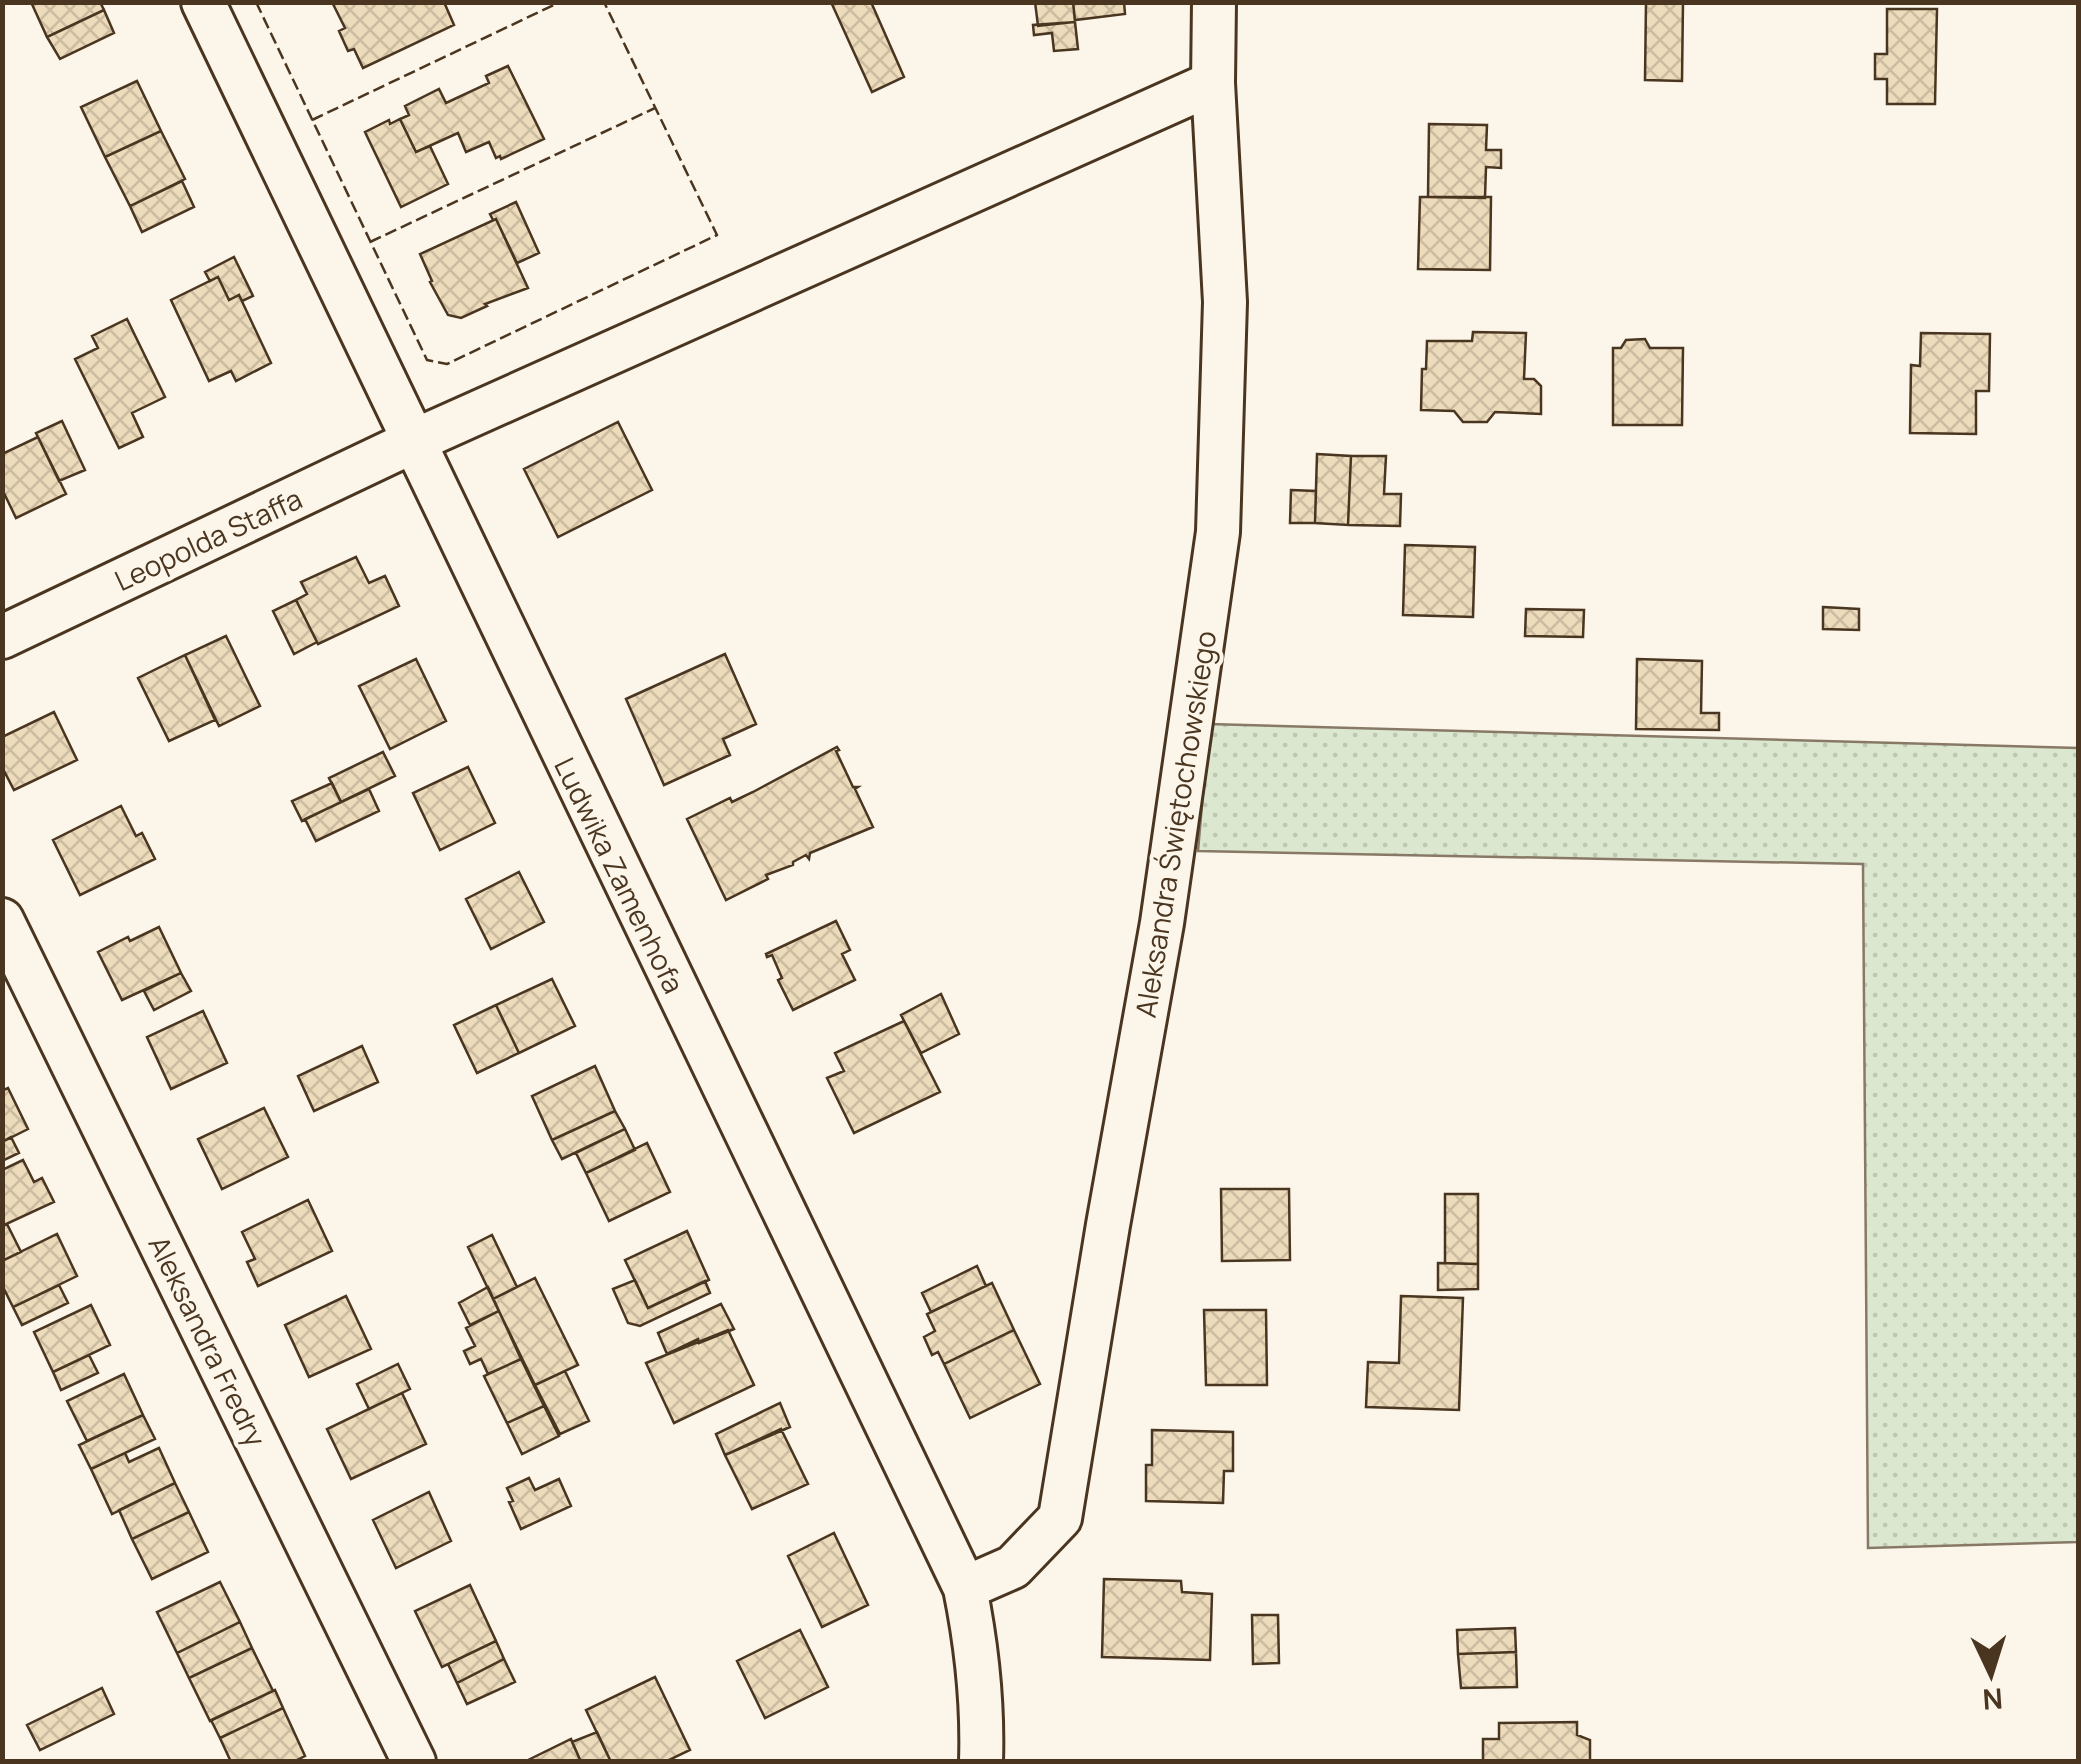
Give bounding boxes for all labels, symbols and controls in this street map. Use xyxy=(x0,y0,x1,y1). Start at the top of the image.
street label: Leopolda Staffa xyxy=(108,479,308,599)
street label: Aleksandra Świętochowskiego xyxy=(1126,628,1224,1020)
street label: Ludwika Zamenhofa xyxy=(546,751,694,999)
street label: Aleksandra Fredry xyxy=(141,1229,276,1453)
north arrow xyxy=(1941,1624,2041,1724)
text: N xyxy=(1981,1680,2004,1720)

